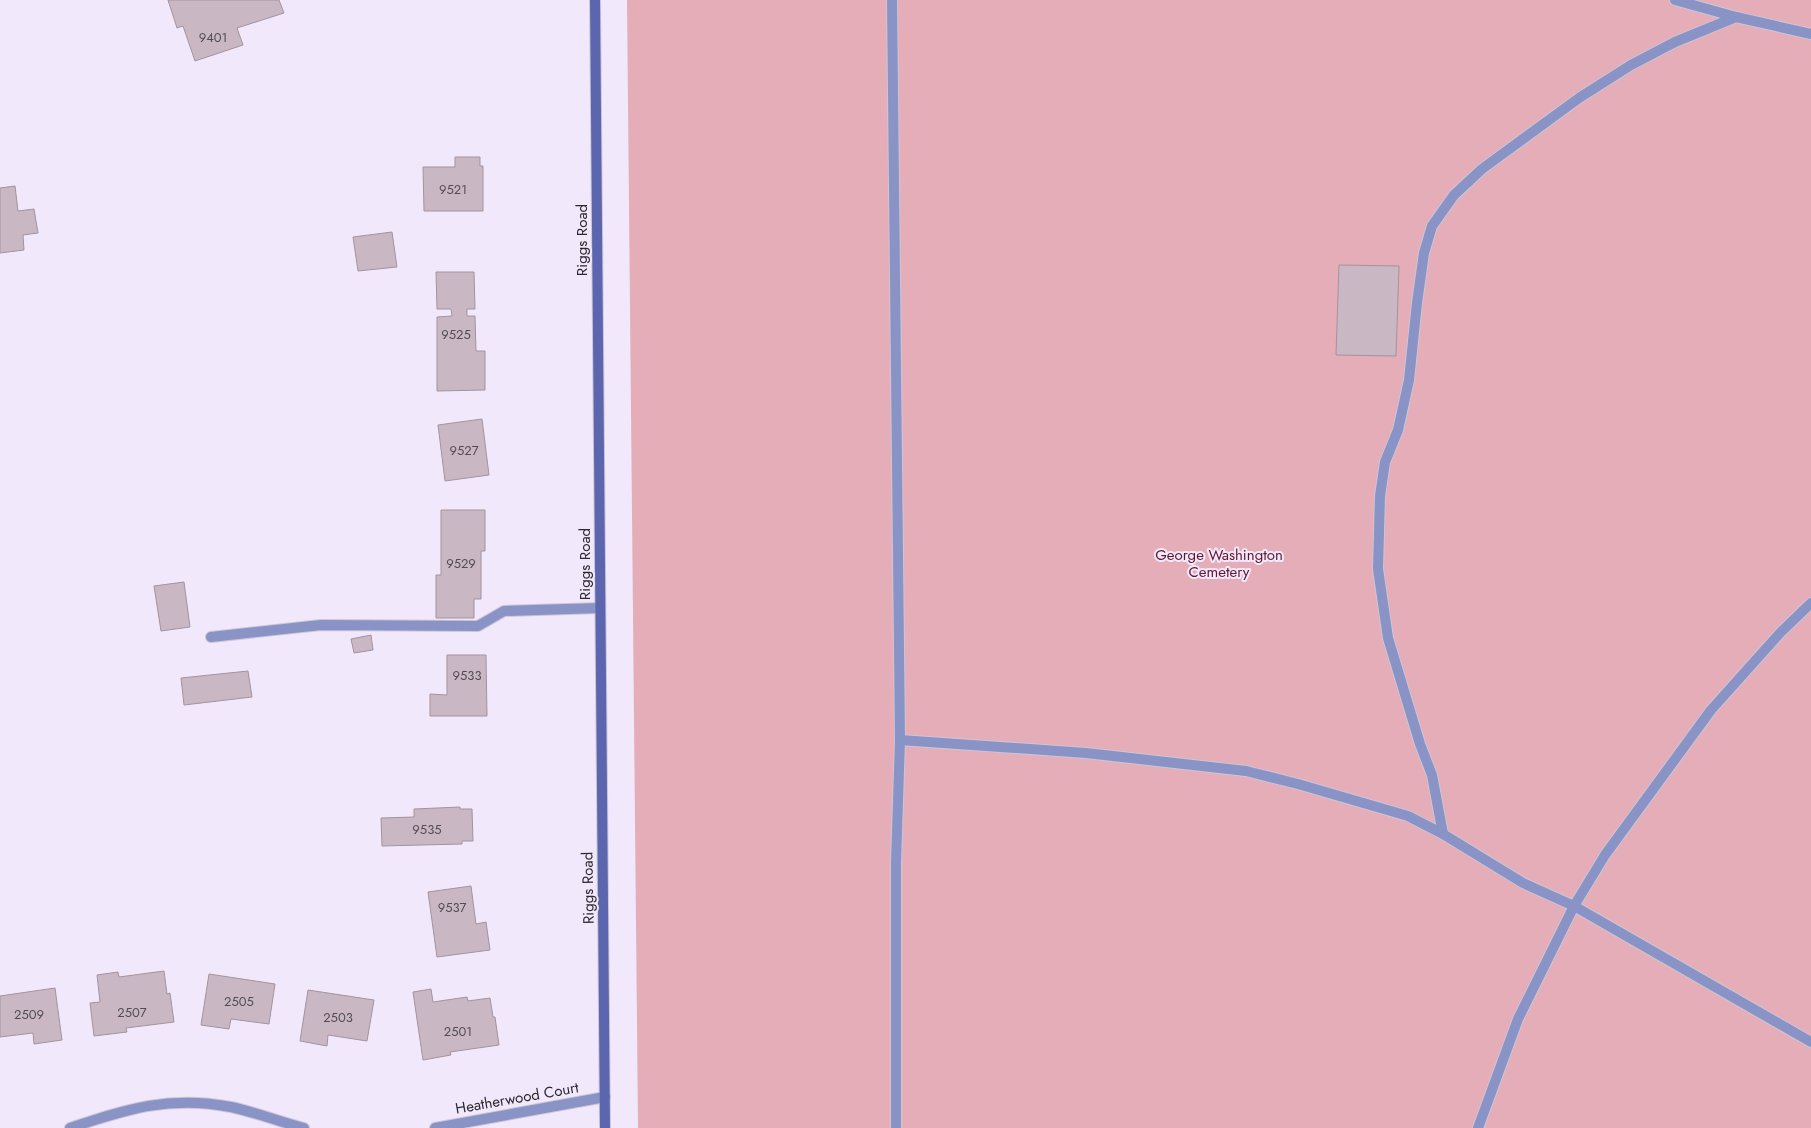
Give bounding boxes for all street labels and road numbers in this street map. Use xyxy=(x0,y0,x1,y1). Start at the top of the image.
street label: Riggs Road xyxy=(571,204,593,276)
street label: Riggs Road xyxy=(574,528,596,600)
street label: Riggs Road xyxy=(576,852,600,924)
street label: Heatherwood Court xyxy=(454,1076,581,1120)

